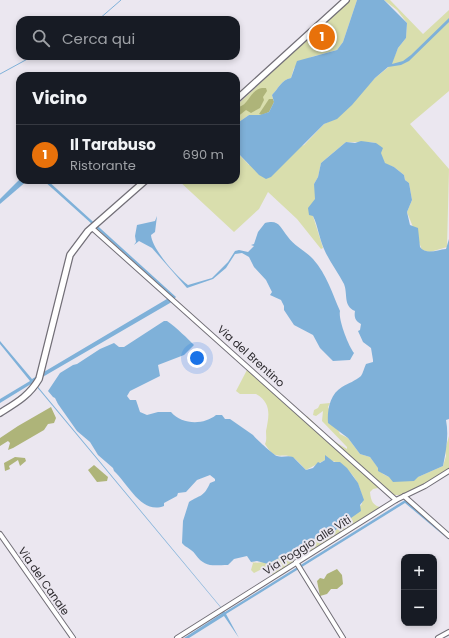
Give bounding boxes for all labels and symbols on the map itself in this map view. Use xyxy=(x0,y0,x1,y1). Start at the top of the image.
pin: 1 xyxy=(309,22,335,52)
street label: Via del Brentino xyxy=(214,321,288,391)
your location xyxy=(187,348,207,368)
street label: Via Poggio alle Viti xyxy=(260,511,354,579)
street label: Via del Canale xyxy=(14,544,74,619)

